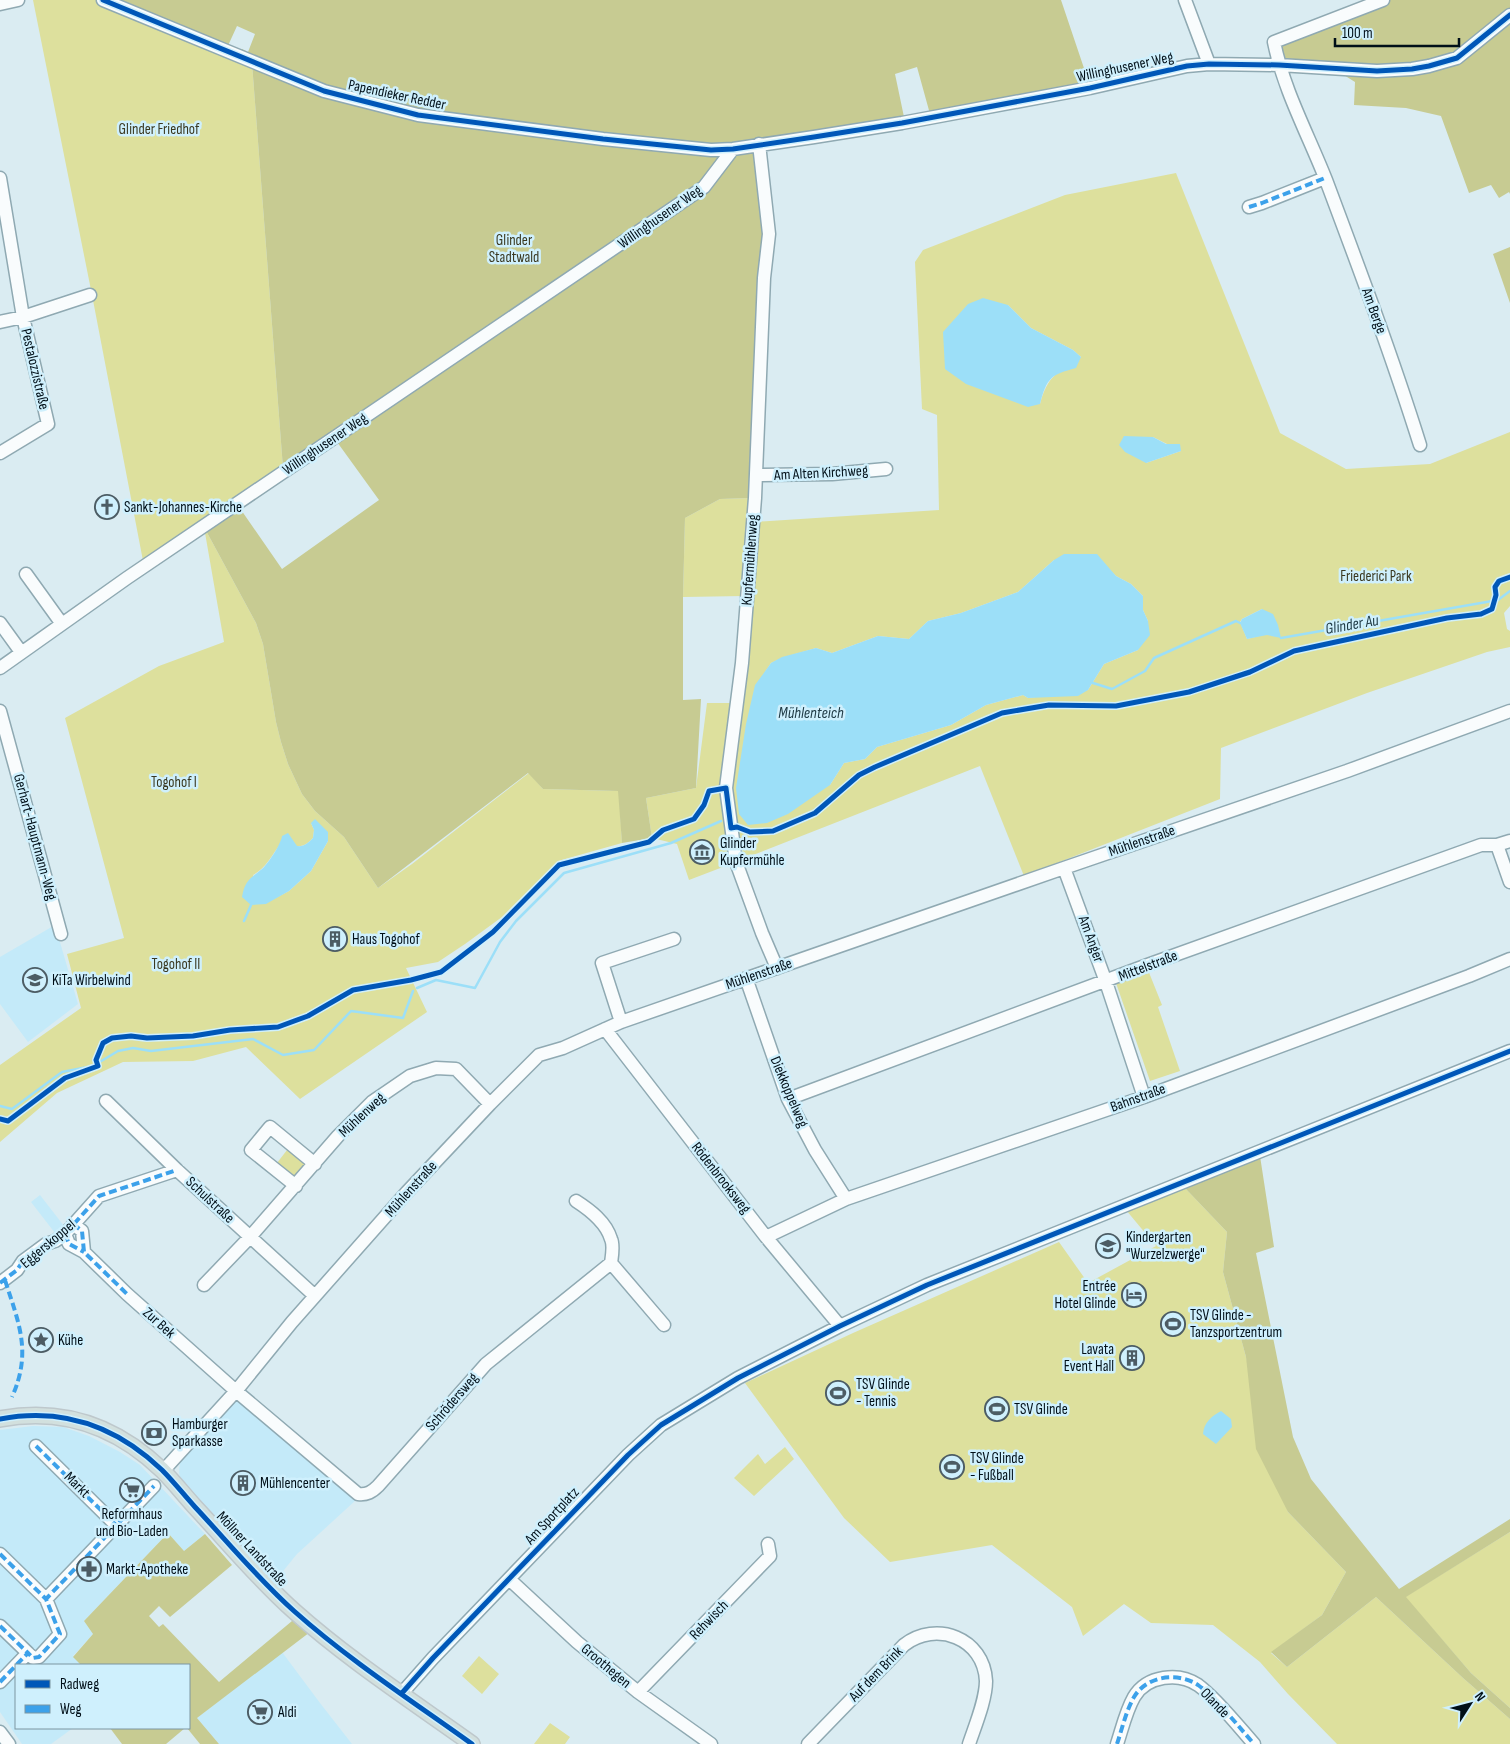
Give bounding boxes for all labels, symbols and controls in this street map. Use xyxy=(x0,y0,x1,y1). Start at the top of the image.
scale bar xyxy=(1335,15,1459,47)
text: 100 m xyxy=(1342,24,1373,43)
street label: Willinghusener Weg xyxy=(1075,47,1175,87)
street label: Papendieker Redder xyxy=(346,75,448,115)
park label: Glinder Friedhof xyxy=(119,120,200,139)
street label: Willinghusener Weg xyxy=(614,181,706,253)
park label: Glinder Stadtwald xyxy=(489,231,539,267)
street label: Am Berge xyxy=(1357,285,1391,336)
street label: Pestalozzistraße xyxy=(16,327,54,411)
street label: Willinghusener Weg xyxy=(279,409,371,479)
street label: Am Alten Kirchweg xyxy=(773,461,868,485)
church icon: Sankt-Johannes-Kirche xyxy=(94,494,120,520)
place label: Sankt-Johannes-Kirche xyxy=(124,498,242,517)
street label: Kupfermühlenweg xyxy=(737,514,763,606)
park label: Friederici Park xyxy=(1340,567,1412,586)
water label: Glinder Au xyxy=(1324,611,1381,639)
water label: Mühlenteich xyxy=(778,704,844,723)
street label: Gerhart-Hauptmann-Weg xyxy=(9,772,61,902)
park label: Togohof I xyxy=(151,773,197,792)
street label: Mühlenstraße xyxy=(1106,821,1178,861)
place label: Glinder Kupfermühle xyxy=(720,834,785,870)
museum icon: Glinder Kupfermühle xyxy=(689,839,715,865)
street label: Am Anger xyxy=(1074,912,1108,966)
building icon: Haus Togohof xyxy=(322,926,348,952)
place label: Haus Togohof xyxy=(352,930,420,949)
street label: Mittelstraße xyxy=(1116,946,1180,986)
street label: Mühlenstraße xyxy=(723,954,795,994)
park label: Togohof II xyxy=(152,955,200,974)
school or university icon: KiTa Wirbelwind xyxy=(22,967,48,993)
place label: KiTa Wirbelwind xyxy=(52,971,131,990)
street label: Diekkoppelweg xyxy=(766,1054,812,1130)
street label: Bahnstraße xyxy=(1108,1079,1168,1117)
street label: Mühlenweg xyxy=(335,1089,389,1141)
street label: Rödenbrooksweg xyxy=(687,1138,755,1218)
street label: Mühlenstraße xyxy=(381,1157,441,1221)
street label: Schulstraße xyxy=(182,1173,238,1227)
street label: Eggerskoppel xyxy=(16,1215,80,1273)
place label: Kindergarten "Wurzelzwerge" xyxy=(1126,1228,1205,1264)
school or university icon: Kindergarten "Wurzelzwerge" xyxy=(1095,1233,1121,1259)
place label: Entrée Hotel Glinde xyxy=(1054,1277,1116,1313)
hotel icon: Entrée Hotel Glinde xyxy=(1121,1282,1147,1308)
street label: Zur Bek xyxy=(139,1303,179,1343)
place label: TSV Glinde - Tanzsportzentrum xyxy=(1190,1306,1282,1342)
sports icon: TSV Glinde - Tanzsportzentrum xyxy=(1160,1311,1186,1337)
place icon: Kühe xyxy=(28,1327,54,1353)
place label: Kühe xyxy=(58,1331,83,1350)
place label: Lavata Event Hall xyxy=(1064,1340,1114,1376)
building icon: Lavata Event Hall xyxy=(1119,1345,1145,1371)
street label: Schrödersweg xyxy=(421,1369,483,1435)
place label: TSV Glinde - Tennis xyxy=(856,1375,910,1411)
sports icon: TSV Glinde - Tennis xyxy=(825,1380,851,1406)
sports icon: TSV Glinde xyxy=(984,1396,1010,1422)
place label: TSV Glinde xyxy=(1014,1400,1068,1419)
place label: Hamburger Sparkasse xyxy=(172,1415,228,1451)
bank icon: Hamburger Sparkasse xyxy=(141,1420,167,1446)
place label: TSV Glinde - Fußball xyxy=(970,1449,1024,1485)
sports icon: TSV Glinde - Fußball xyxy=(939,1454,965,1480)
street label: Markt xyxy=(60,1468,94,1502)
building icon: Mühlencenter xyxy=(230,1470,256,1496)
place label: Mühlencenter xyxy=(260,1474,331,1493)
supermarket icon: Reformhaus und Bio-Laden xyxy=(119,1477,145,1503)
street label: Am Sportplatz xyxy=(520,1483,584,1549)
place label: Reformhaus und Bio-Laden xyxy=(96,1505,168,1541)
street label: Möllner Landstraße xyxy=(212,1507,292,1591)
pharmacy icon: Markt-Apotheke xyxy=(76,1556,102,1582)
place label: Markt-Apotheke xyxy=(106,1560,188,1579)
street label: Rehwisch xyxy=(685,1596,733,1644)
street label: Groothegen xyxy=(577,1640,635,1692)
street label: Auf dem Brink xyxy=(844,1642,907,1706)
legend xyxy=(15,1664,190,1729)
text: Radweg xyxy=(60,1675,99,1694)
north arrow xyxy=(1445,1679,1495,1729)
street label: Olande xyxy=(1196,1684,1234,1722)
text: N xyxy=(1471,1689,1489,1705)
supermarket icon: Aldi xyxy=(247,1699,273,1725)
text: Weg xyxy=(60,1700,82,1719)
place label: Aldi xyxy=(277,1703,297,1722)

